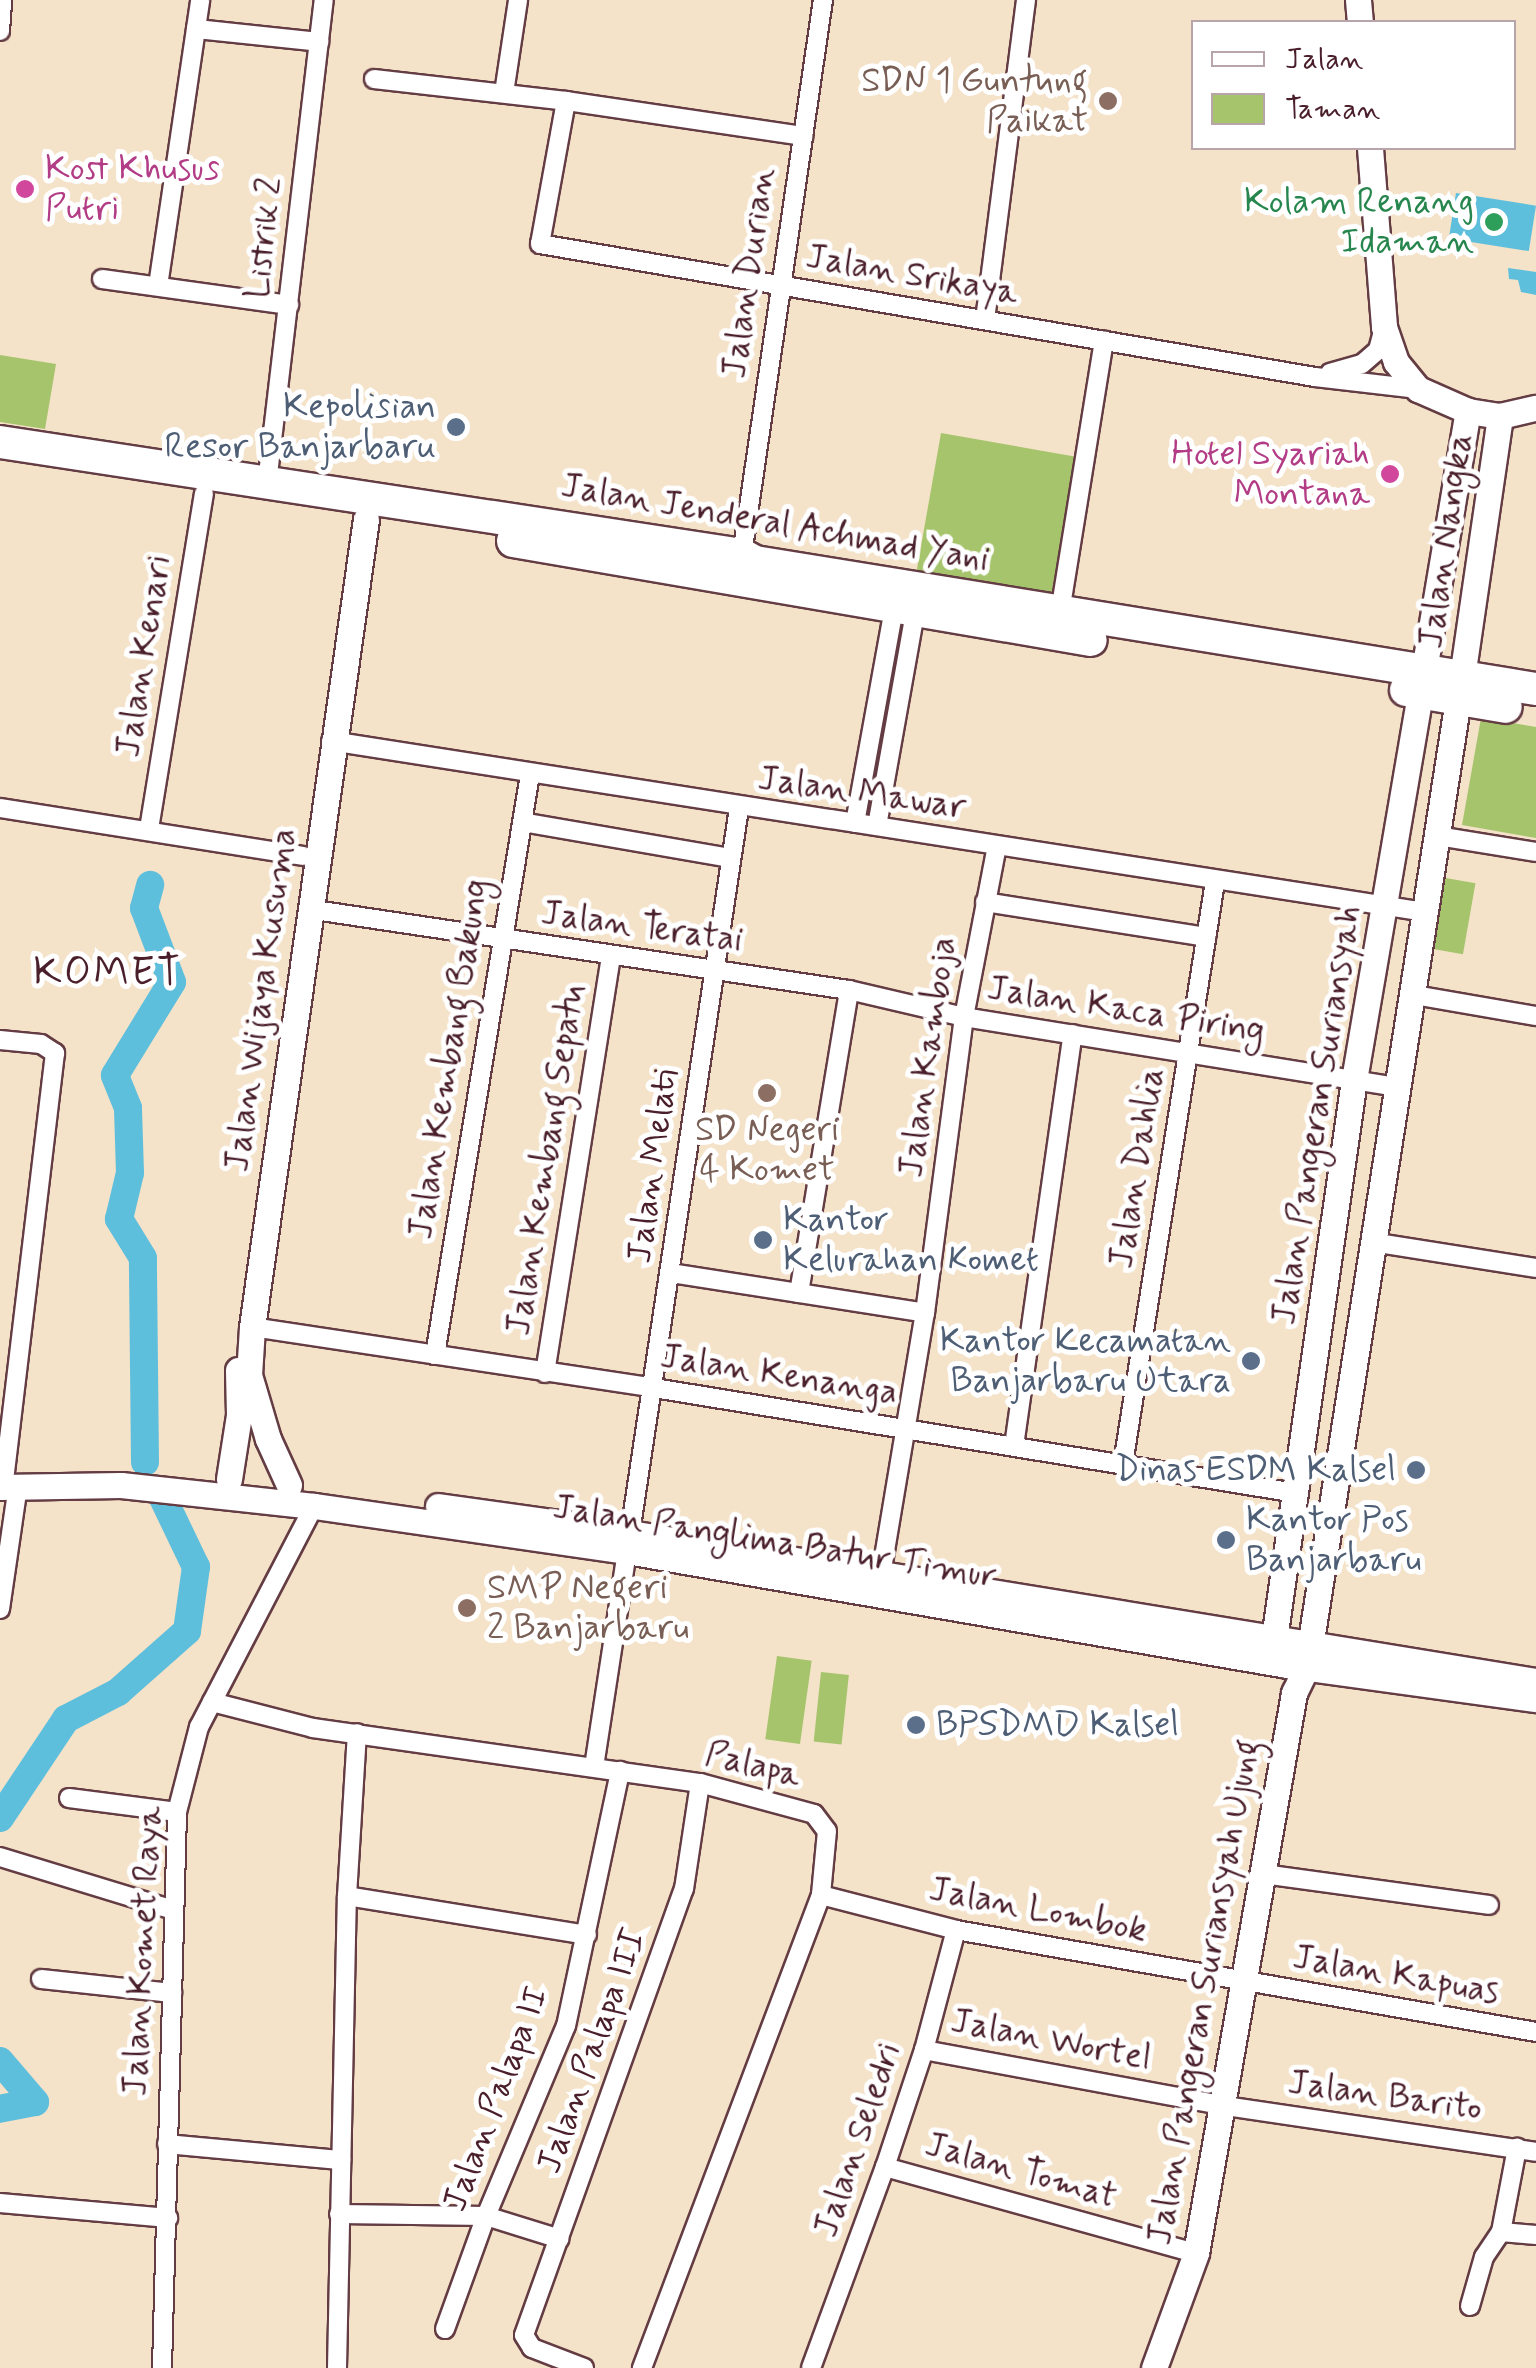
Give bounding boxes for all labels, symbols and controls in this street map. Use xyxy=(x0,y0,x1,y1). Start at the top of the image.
legend xyxy=(1191,20,1516,150)
text: Jalan xyxy=(1285,40,1363,79)
place label: SDN 1 Guntung Paikat xyxy=(861,60,1088,142)
marker: SDN 1 Guntung Paikat xyxy=(1097,90,1119,112)
text: Taman xyxy=(1285,90,1380,129)
place label: Kost Khusus Putri xyxy=(45,148,220,230)
street label: Jalan Durian xyxy=(713,165,785,381)
street label: Listrik 2 xyxy=(237,175,291,301)
marker: Kost Khusus Putri xyxy=(14,178,36,200)
place label: Kolam Renang Idaman xyxy=(1245,181,1474,263)
marker: Kolam Renang Idaman xyxy=(1483,211,1505,233)
street label: Jalan Srikaya xyxy=(803,236,1021,314)
place label: Kepolisian Resor Banjarbaru xyxy=(167,386,436,468)
marker: Kepolisian Resor Banjarbaru xyxy=(445,416,467,438)
street label: Jalan Nangka xyxy=(1410,432,1482,650)
place label: Hotel Syariah Montana xyxy=(1171,433,1370,515)
marker: Hotel Syariah Montana xyxy=(1379,463,1401,485)
street label: Jalan Jenderal Achmad Yani xyxy=(553,464,997,582)
street label: Jalan Kenari xyxy=(107,553,181,759)
street label: Jalan Mawar xyxy=(757,758,967,828)
street label: Jalan Wijaya Kusuma xyxy=(216,826,306,1174)
street label: Jalan Kembang Bakung xyxy=(399,873,499,1245)
street label: Jalan Teratai xyxy=(537,892,747,962)
street label: Jalan Pangeran Suriansyah xyxy=(1263,900,1371,1330)
street label: Jalan Kamboja xyxy=(890,934,966,1180)
district label: KOMET xyxy=(28,949,188,997)
street label: Jalan Kaca Piring xyxy=(985,967,1267,1053)
street label: Jalan Kembang Sepatu xyxy=(497,981,595,1339)
street label: Jalan Melati xyxy=(619,1066,687,1266)
street label: Jalan Dahlia xyxy=(1101,1066,1173,1270)
marker: SD Negeri 4 Komet xyxy=(756,1082,778,1104)
place label: SD Negeri 4 Komet xyxy=(693,1109,841,1191)
place label: Kantor Kelurahan Komet xyxy=(783,1199,1053,1281)
marker: Kantor Kelurahan Komet xyxy=(752,1229,774,1251)
place label: Kantor Kecamatan Banjarbaru Utara xyxy=(926,1320,1231,1402)
street label: Jalan Kenanga xyxy=(656,1335,902,1415)
marker: Kantor Kecamatan Banjarbaru Utara xyxy=(1240,1350,1262,1372)
place label: Dinas ESDM Kalsel xyxy=(1117,1449,1396,1491)
marker: Dinas ESDM Kalsel xyxy=(1405,1459,1427,1481)
street label: Jalan Panglima Batur Timur xyxy=(557,1487,993,1597)
place label: Kantor Pos Banjarbaru xyxy=(1246,1499,1421,1581)
marker: Kantor Pos Banjarbaru xyxy=(1215,1529,1237,1551)
place label: SMP Negeri 2 Banjarbaru xyxy=(487,1567,689,1649)
marker: SMP Negeri 2 Banjarbaru xyxy=(456,1597,478,1619)
place label: BPSDMD Kalsel xyxy=(936,1704,1179,1746)
marker: BPSDMD Kalsel xyxy=(905,1714,927,1736)
street label: Jalan Pangeran Suriansyah Ujung xyxy=(1138,1731,1270,2253)
street label: Palapa xyxy=(701,1733,805,1797)
street label: Jalan Komet Raya xyxy=(114,1806,172,2096)
street label: Jalan Lombok xyxy=(925,1868,1151,1952)
street label: Jalan Palapa III xyxy=(528,1923,656,2179)
street label: Jalan Kapuas xyxy=(1291,1936,1501,2014)
street label: Jalan Palapa II xyxy=(432,1977,560,2221)
street label: Jalan Wortel xyxy=(947,2000,1155,2080)
street label: Jalan Seledri xyxy=(805,2037,911,2243)
street label: Jalan Barito xyxy=(1287,2062,1483,2130)
street label: Jalan Tomat xyxy=(920,2124,1122,2218)

